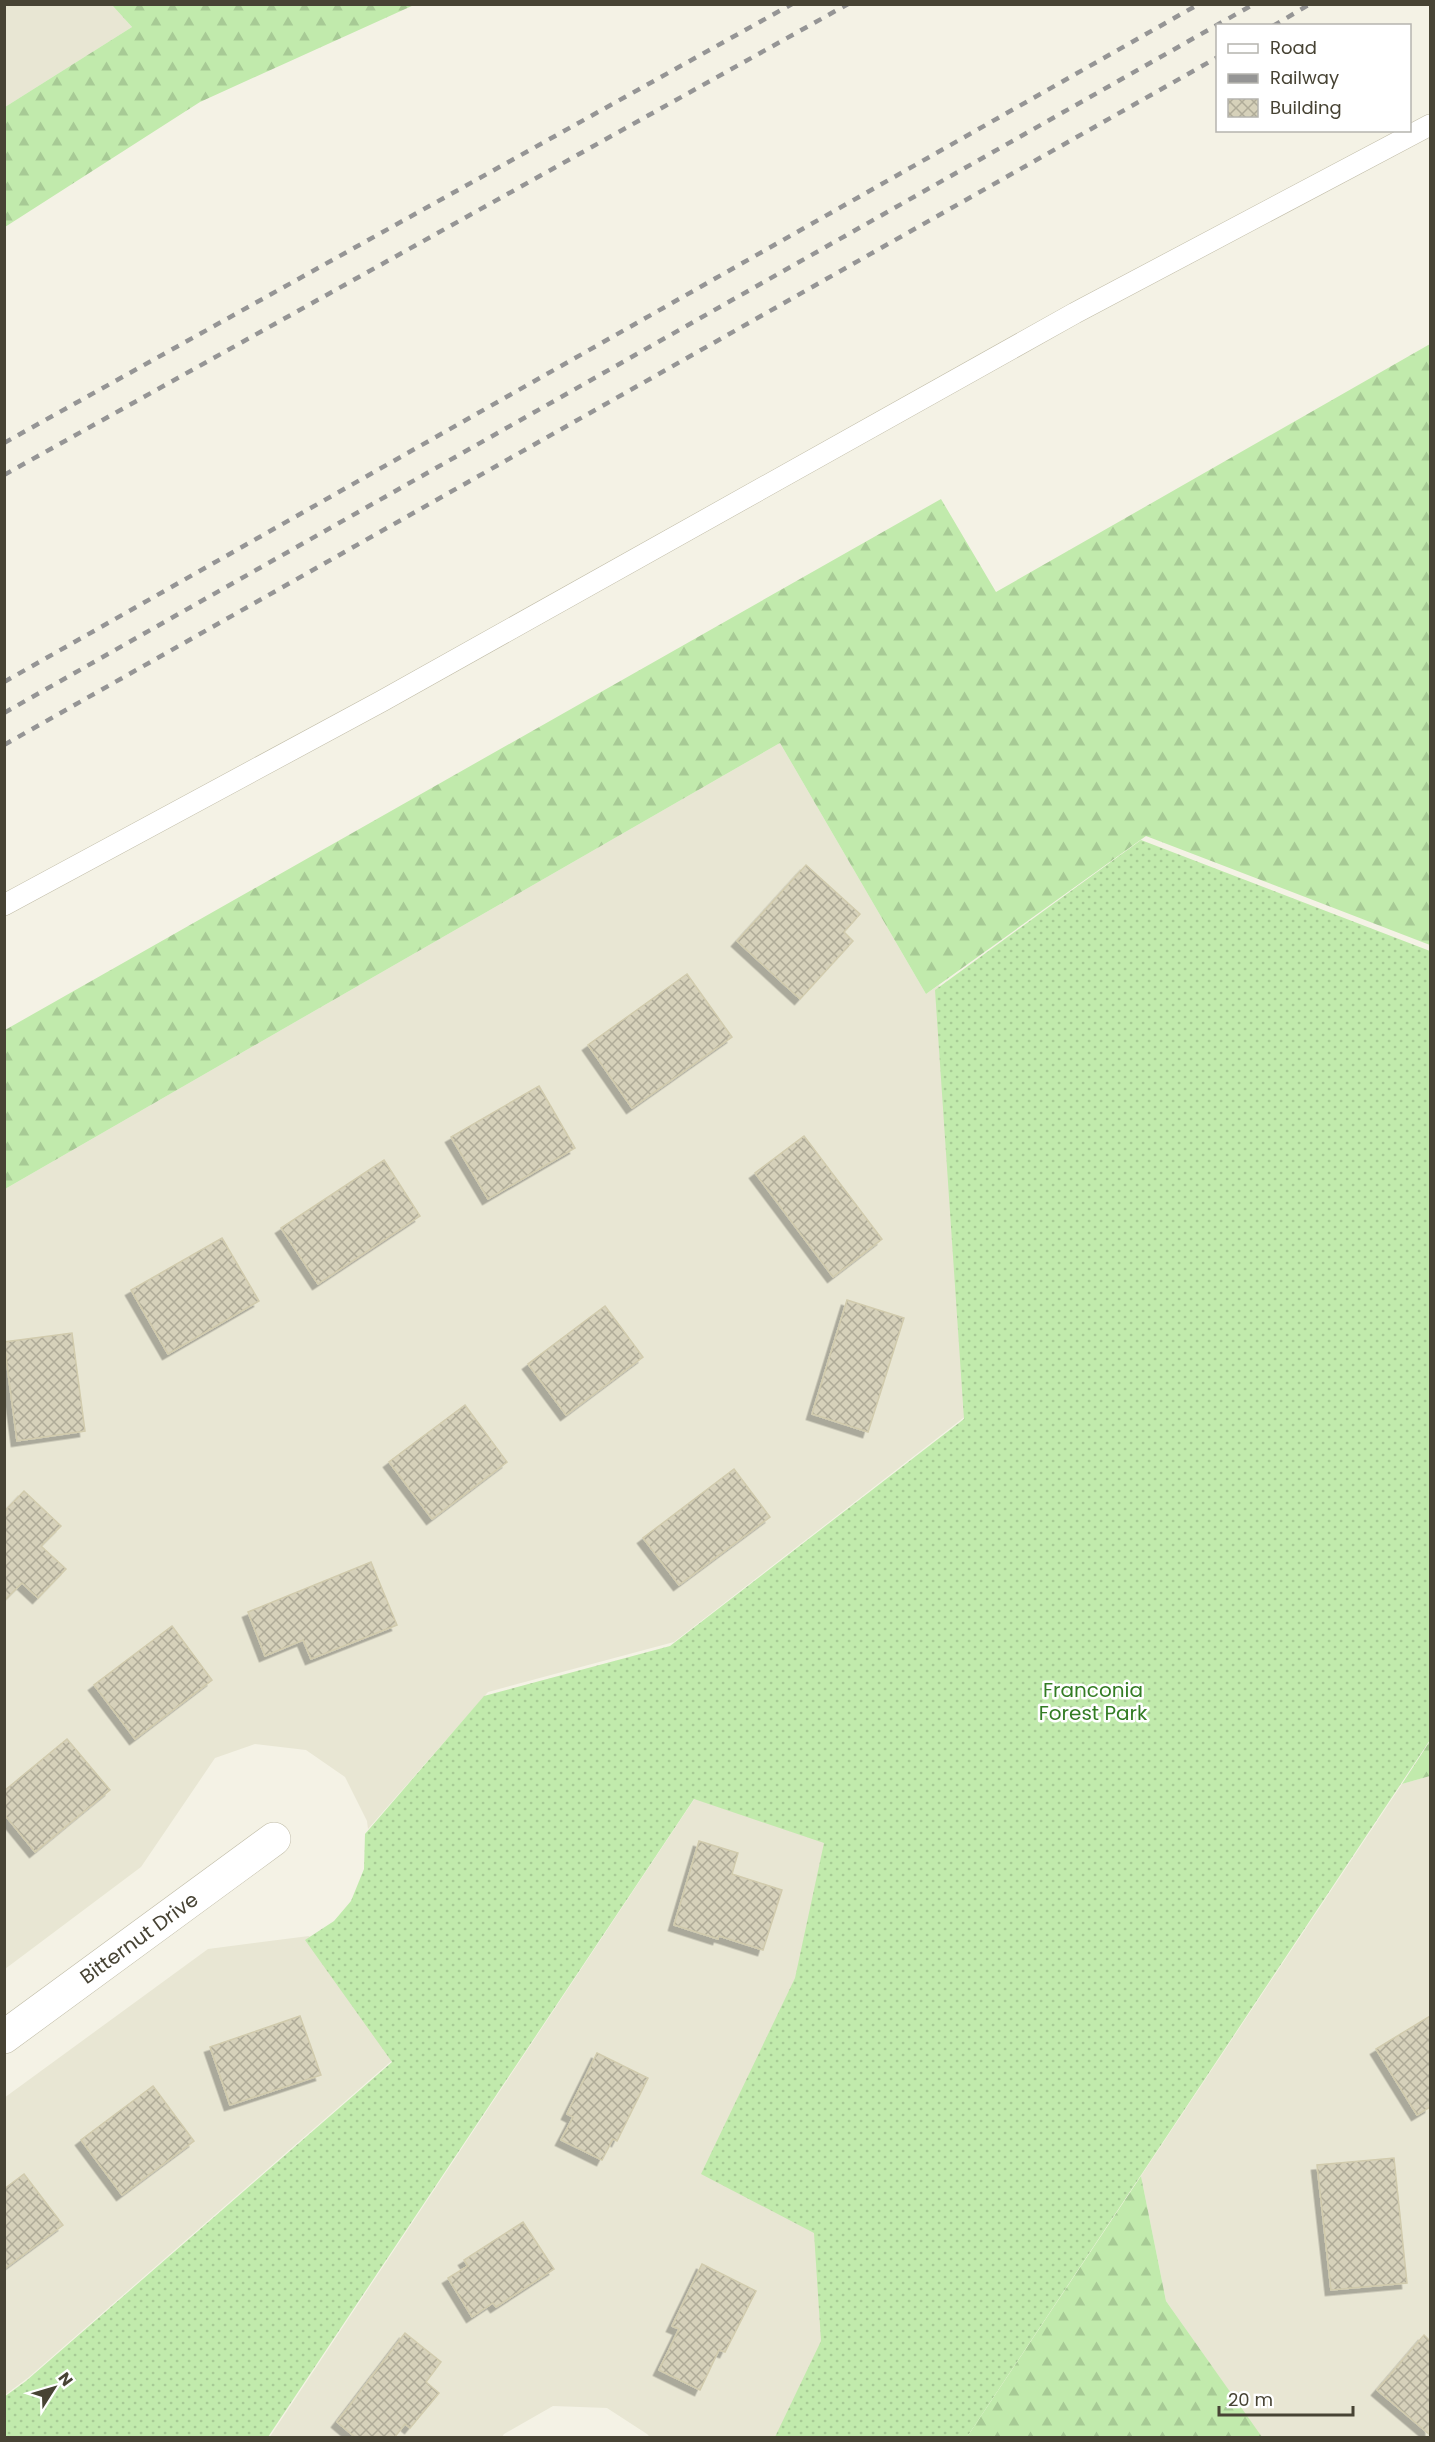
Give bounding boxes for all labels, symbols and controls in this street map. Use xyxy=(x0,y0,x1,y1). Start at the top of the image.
legend xyxy=(1216,24,1411,132)
text: Road xyxy=(1270,35,1317,60)
text: Railway xyxy=(1270,65,1339,90)
text: Building xyxy=(1270,95,1342,120)
park label: Franconia Forest Park xyxy=(1039,1676,1148,1727)
street label: Bitternut Drive xyxy=(74,1886,204,1990)
north arrow xyxy=(24,2358,84,2418)
text: N xyxy=(53,2368,78,2391)
scale bar xyxy=(1219,2379,1352,2417)
text: 20 m xyxy=(1228,2387,1273,2412)

